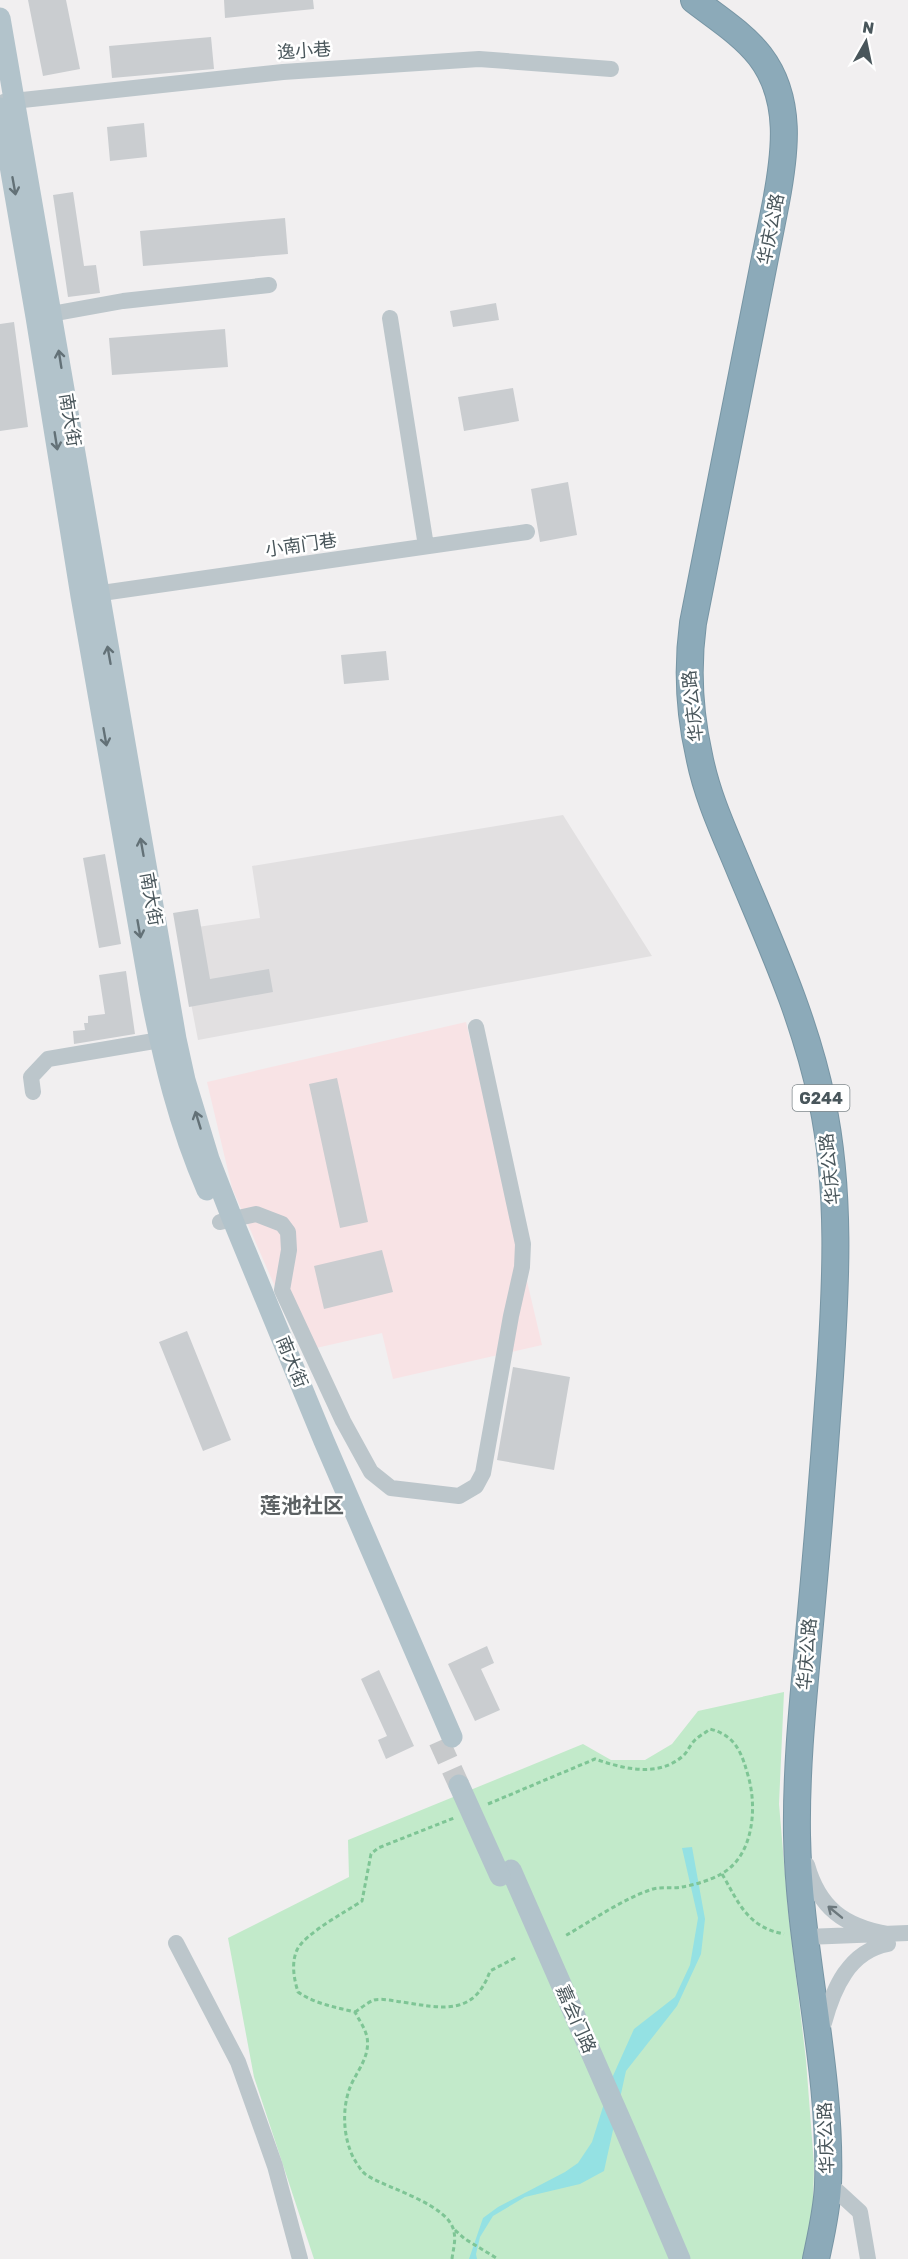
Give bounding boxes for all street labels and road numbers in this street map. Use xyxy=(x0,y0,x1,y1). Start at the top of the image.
street label: 逸小巷 xyxy=(276,38,332,64)
street label: 华庆公路 xyxy=(753,192,789,266)
street label: 南大街 xyxy=(55,392,85,448)
street label: 小南门巷 xyxy=(264,529,338,561)
street label: 华庆公路 xyxy=(678,669,708,743)
street label: 南大街 xyxy=(135,871,167,927)
road number: G244 xyxy=(792,1085,850,1111)
street label: 华庆公路 xyxy=(815,1132,845,1206)
street label: 南大街 xyxy=(272,1333,312,1391)
street label: 华庆公路 xyxy=(793,1617,821,1691)
street label: 嘉会门路 xyxy=(551,1982,601,2056)
street label: 华庆公路 xyxy=(814,2102,838,2174)

